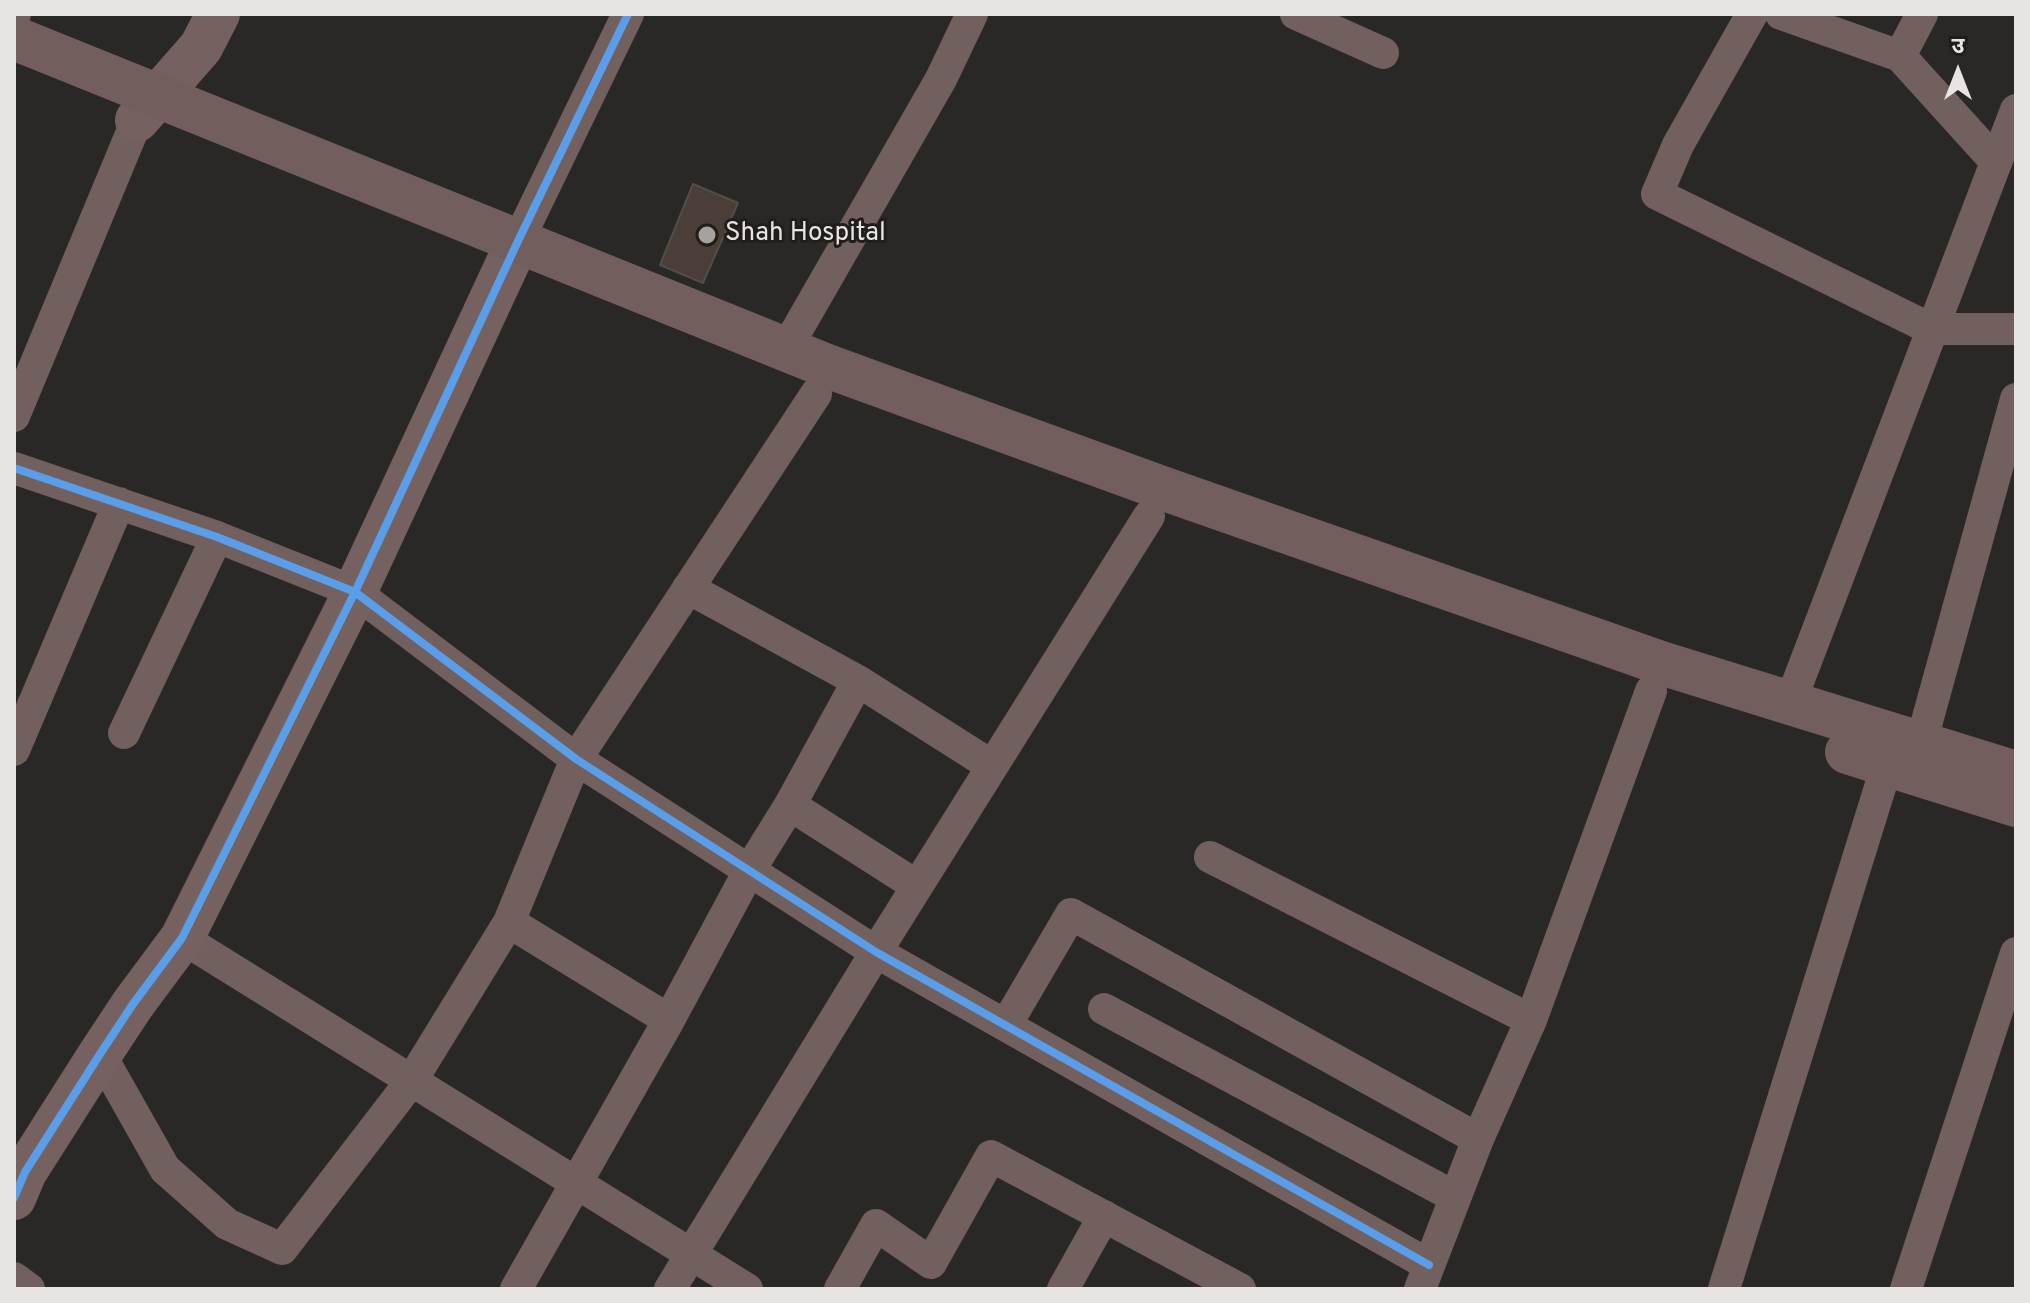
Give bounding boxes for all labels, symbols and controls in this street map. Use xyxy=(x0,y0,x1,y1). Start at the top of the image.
north arrow xyxy=(1918,32,1998,112)
text: उ xyxy=(1952,34,1964,61)
place label: Shah Hospital xyxy=(725,219,886,251)
marker: Shah Hospital xyxy=(696,224,718,246)

